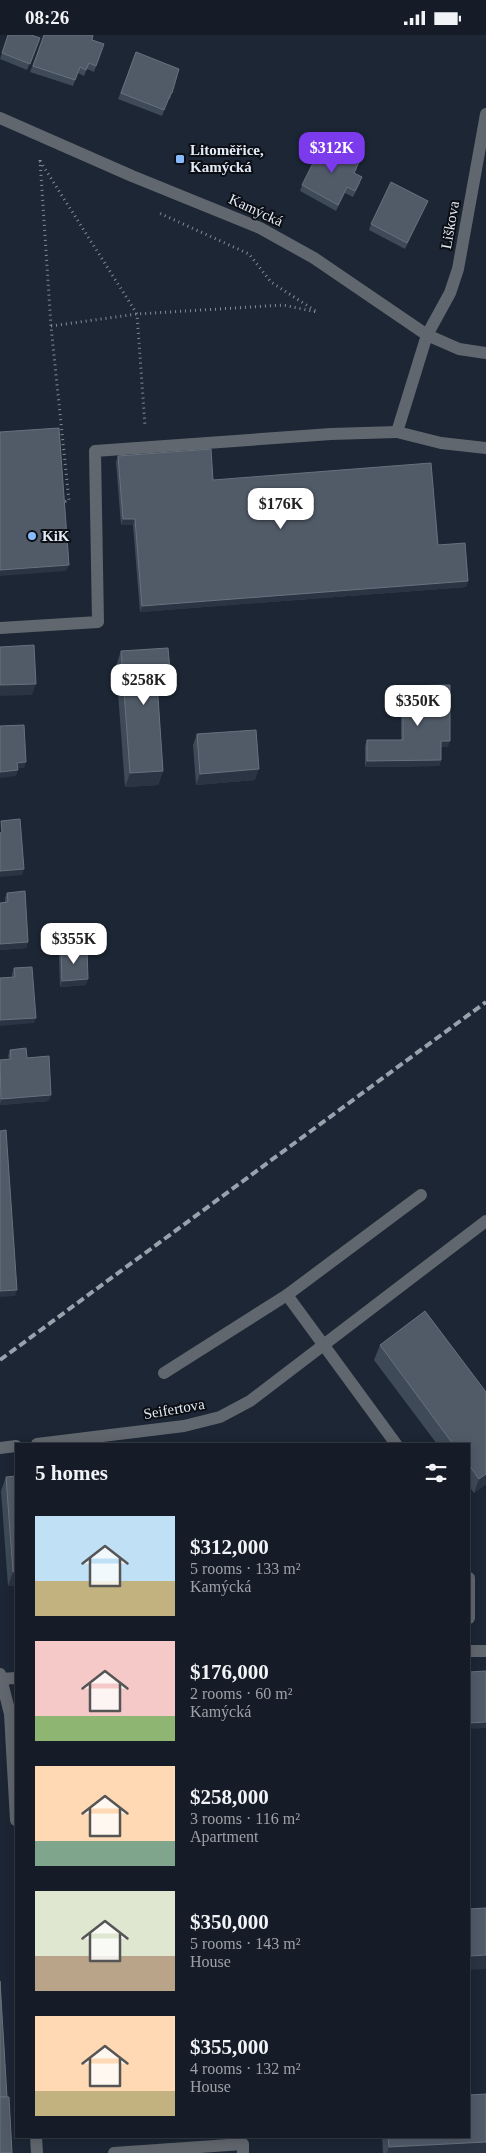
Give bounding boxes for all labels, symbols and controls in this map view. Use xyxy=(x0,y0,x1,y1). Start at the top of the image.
text: 08:26 xyxy=(25,7,69,28)
pin: $312K xyxy=(297,131,367,174)
text: $312K xyxy=(310,139,354,156)
place label: Litoměřice, Kamýcká xyxy=(190,142,264,175)
marker: Litoměřice, Kamýcká xyxy=(174,153,186,165)
street label: Kamýcká xyxy=(227,191,286,230)
street label: Liškova xyxy=(438,199,462,250)
pin: $176K xyxy=(246,487,316,530)
text: $176K xyxy=(259,495,303,512)
place label: KiK xyxy=(42,528,70,544)
marker: KiK xyxy=(26,530,38,542)
pin: $258K xyxy=(109,663,179,706)
text: $258K xyxy=(122,671,166,688)
pin: $350K xyxy=(383,685,453,727)
text: $350K xyxy=(396,692,440,709)
pin: $355K xyxy=(39,923,109,965)
text: $355K xyxy=(52,930,96,947)
street label: Seifertova xyxy=(142,1396,206,1422)
icon: filters xyxy=(422,1459,450,1487)
text: 5 homes xyxy=(35,1461,108,1485)
text: $312,000 xyxy=(190,1535,269,1559)
icon: home xyxy=(75,1536,135,1596)
text: 5 rooms · 133 m² xyxy=(190,1560,301,1577)
text: Kamýcká xyxy=(190,1578,251,1595)
text: $176,000 xyxy=(190,1660,269,1684)
icon: home xyxy=(75,1661,135,1721)
text: 2 rooms · 60 m² xyxy=(190,1685,293,1702)
text: Kamýcká xyxy=(190,1703,251,1720)
text: $258,000 xyxy=(190,1785,269,1809)
icon: home xyxy=(75,1786,135,1846)
text: 3 rooms · 116 m² xyxy=(190,1810,300,1827)
text: Apartment xyxy=(190,1828,258,1845)
text: $350,000 xyxy=(190,1910,269,1934)
icon: home xyxy=(75,1911,135,1971)
text: 5 rooms · 143 m² xyxy=(190,1935,301,1952)
text: House xyxy=(190,1953,231,1970)
text: $355,000 xyxy=(190,2035,269,2059)
icon: home xyxy=(75,2036,135,2096)
text: 4 rooms · 132 m² xyxy=(190,2060,301,2077)
text: House xyxy=(190,2078,231,2095)

